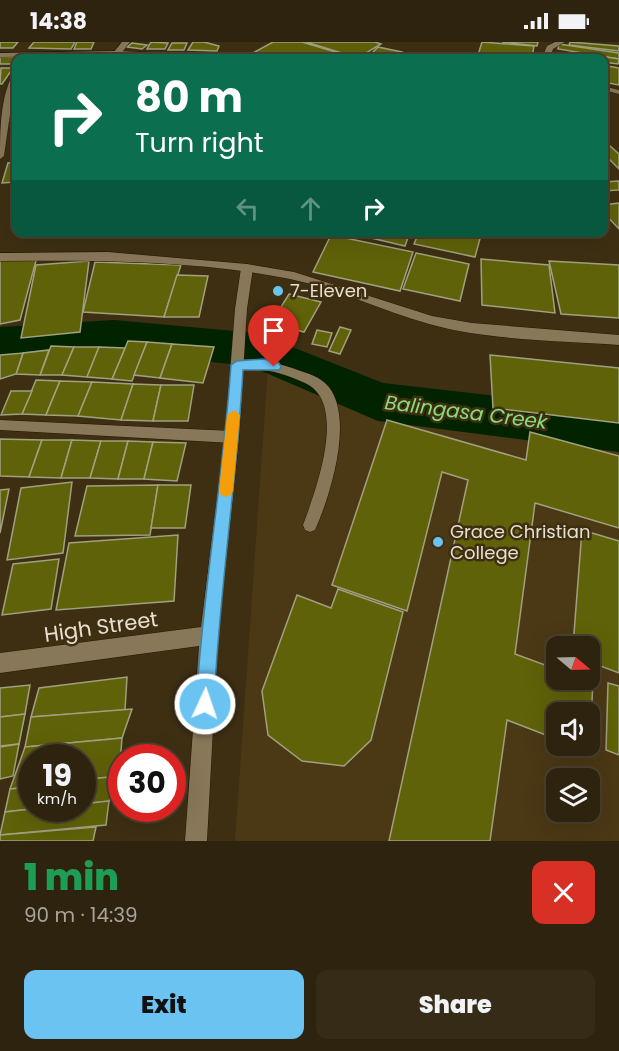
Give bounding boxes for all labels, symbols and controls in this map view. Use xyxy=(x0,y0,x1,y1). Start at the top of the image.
text: 14:38 xyxy=(30,6,87,37)
text: 80 m xyxy=(135,68,243,127)
icon: right xyxy=(36,78,114,156)
text: Turn right xyxy=(135,124,264,161)
icon: left xyxy=(231,192,264,225)
icon: ahead xyxy=(294,192,327,225)
icon: right xyxy=(357,192,390,225)
place label: 7-Eleven xyxy=(290,278,367,303)
marker: 7-Eleven xyxy=(271,284,285,298)
pin xyxy=(248,305,299,367)
icon: arrive xyxy=(257,314,290,347)
water label: Balingasa Creek xyxy=(383,388,550,436)
place label: Grace Christian College xyxy=(450,519,590,565)
marker: Grace Christian College xyxy=(431,535,445,549)
street label: High Street xyxy=(42,604,160,649)
north arrow xyxy=(546,636,600,690)
map controls xyxy=(546,636,600,822)
position arrow xyxy=(173,672,237,736)
button: sound xyxy=(546,702,600,756)
speed limit sign: 30 xyxy=(108,744,186,822)
text: 19 xyxy=(42,754,72,797)
button: layers xyxy=(546,768,600,822)
text: km/h xyxy=(37,788,77,809)
text: 1 min xyxy=(24,852,119,903)
button: close xyxy=(532,861,595,924)
text: 90 m · 14:39 xyxy=(24,901,138,929)
button: Exit xyxy=(24,970,304,1039)
button: Share xyxy=(316,970,595,1039)

